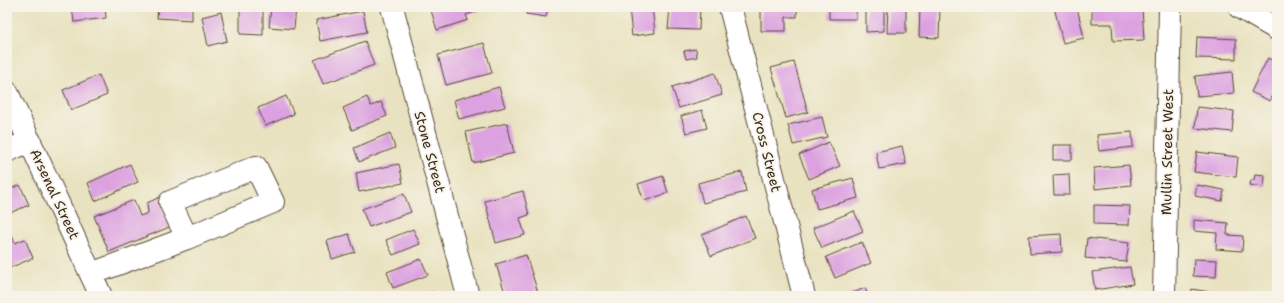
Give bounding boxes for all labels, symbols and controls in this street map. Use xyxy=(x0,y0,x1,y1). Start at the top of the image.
street label: Mullin Street West xyxy=(1157,89,1177,215)
street label: Stone Street xyxy=(410,109,450,195)
street label: Cross Street xyxy=(748,110,786,194)
street label: Arsenal Street xyxy=(26,146,84,242)

